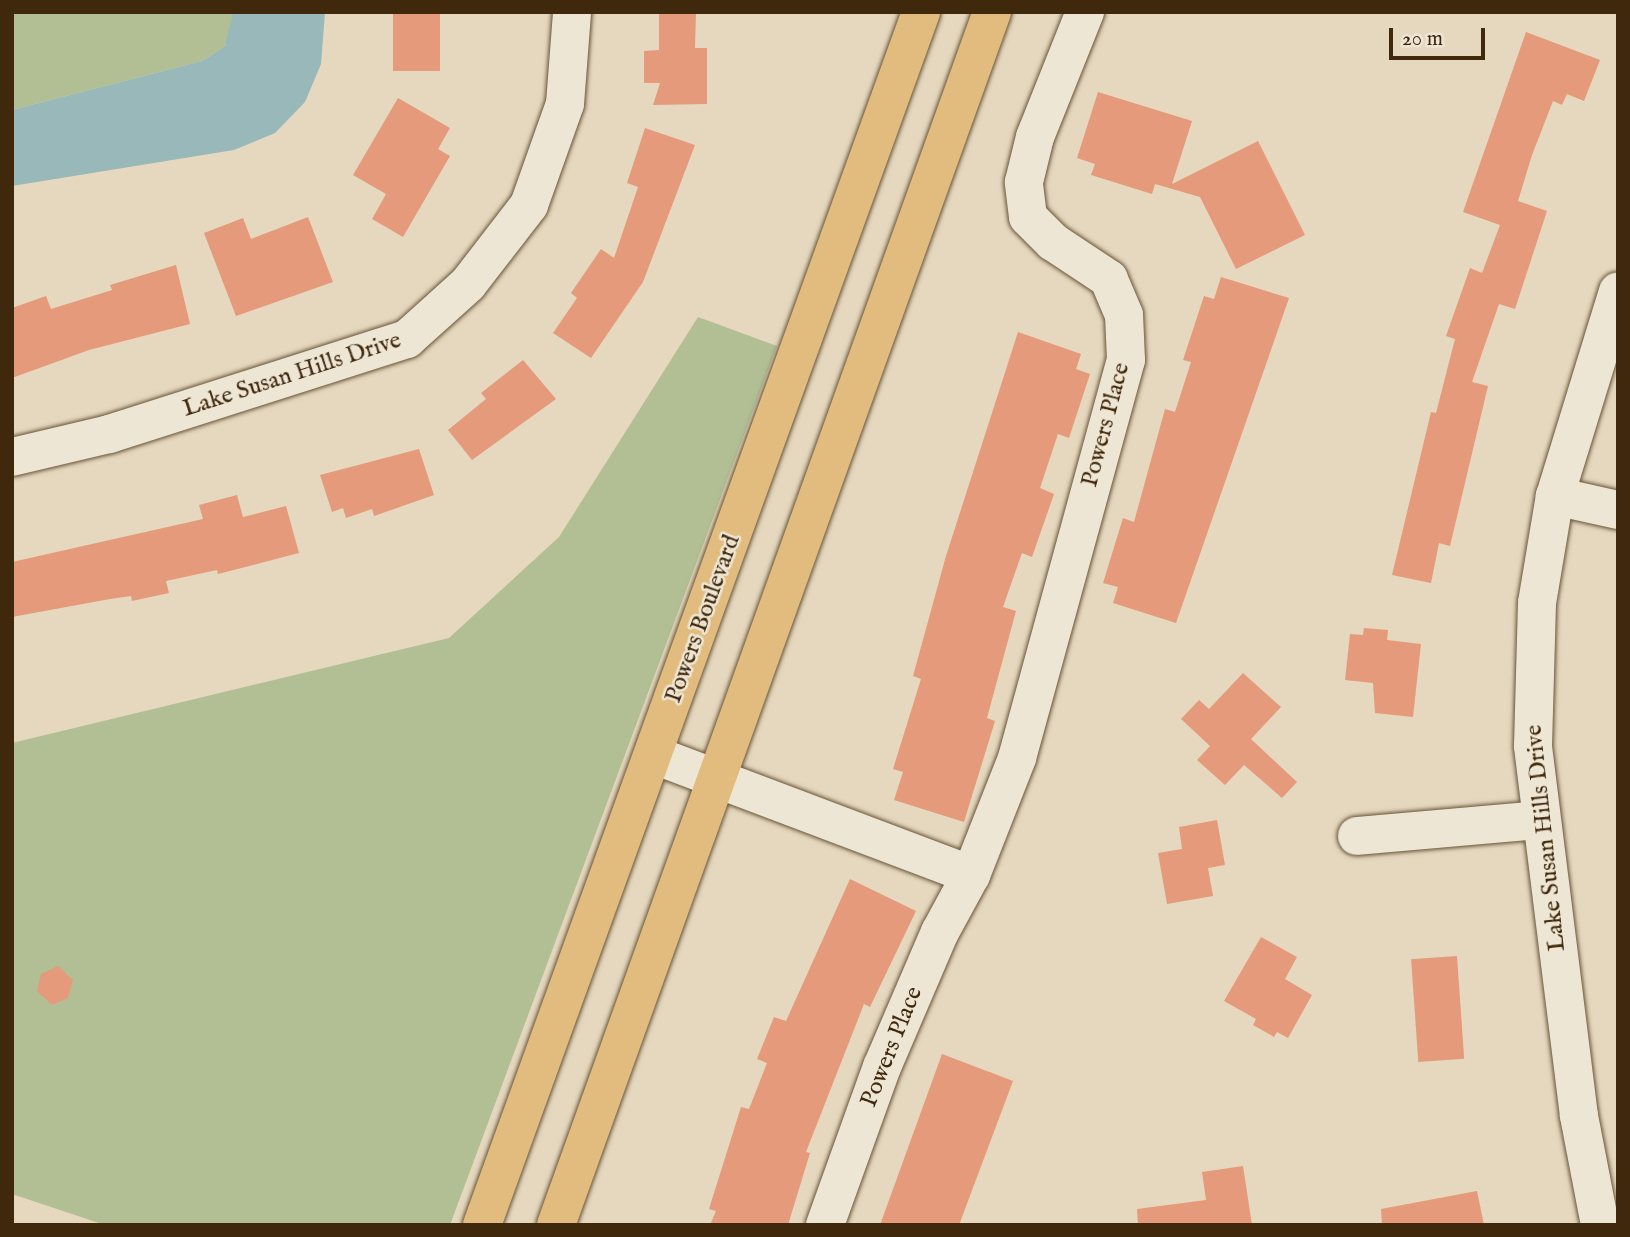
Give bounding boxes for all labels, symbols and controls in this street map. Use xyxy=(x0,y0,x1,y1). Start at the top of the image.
scale bar xyxy=(1392,14,1488,58)
text: 20 m xyxy=(1402,26,1443,53)
street label: Lake Susan Hills Drive xyxy=(179,326,405,424)
street label: Powers Place xyxy=(1076,360,1136,490)
street label: Powers Boulevard xyxy=(659,531,747,707)
street label: Lake Susan Hills Drive xyxy=(1520,723,1572,953)
street label: Powers Place xyxy=(855,983,929,1111)

